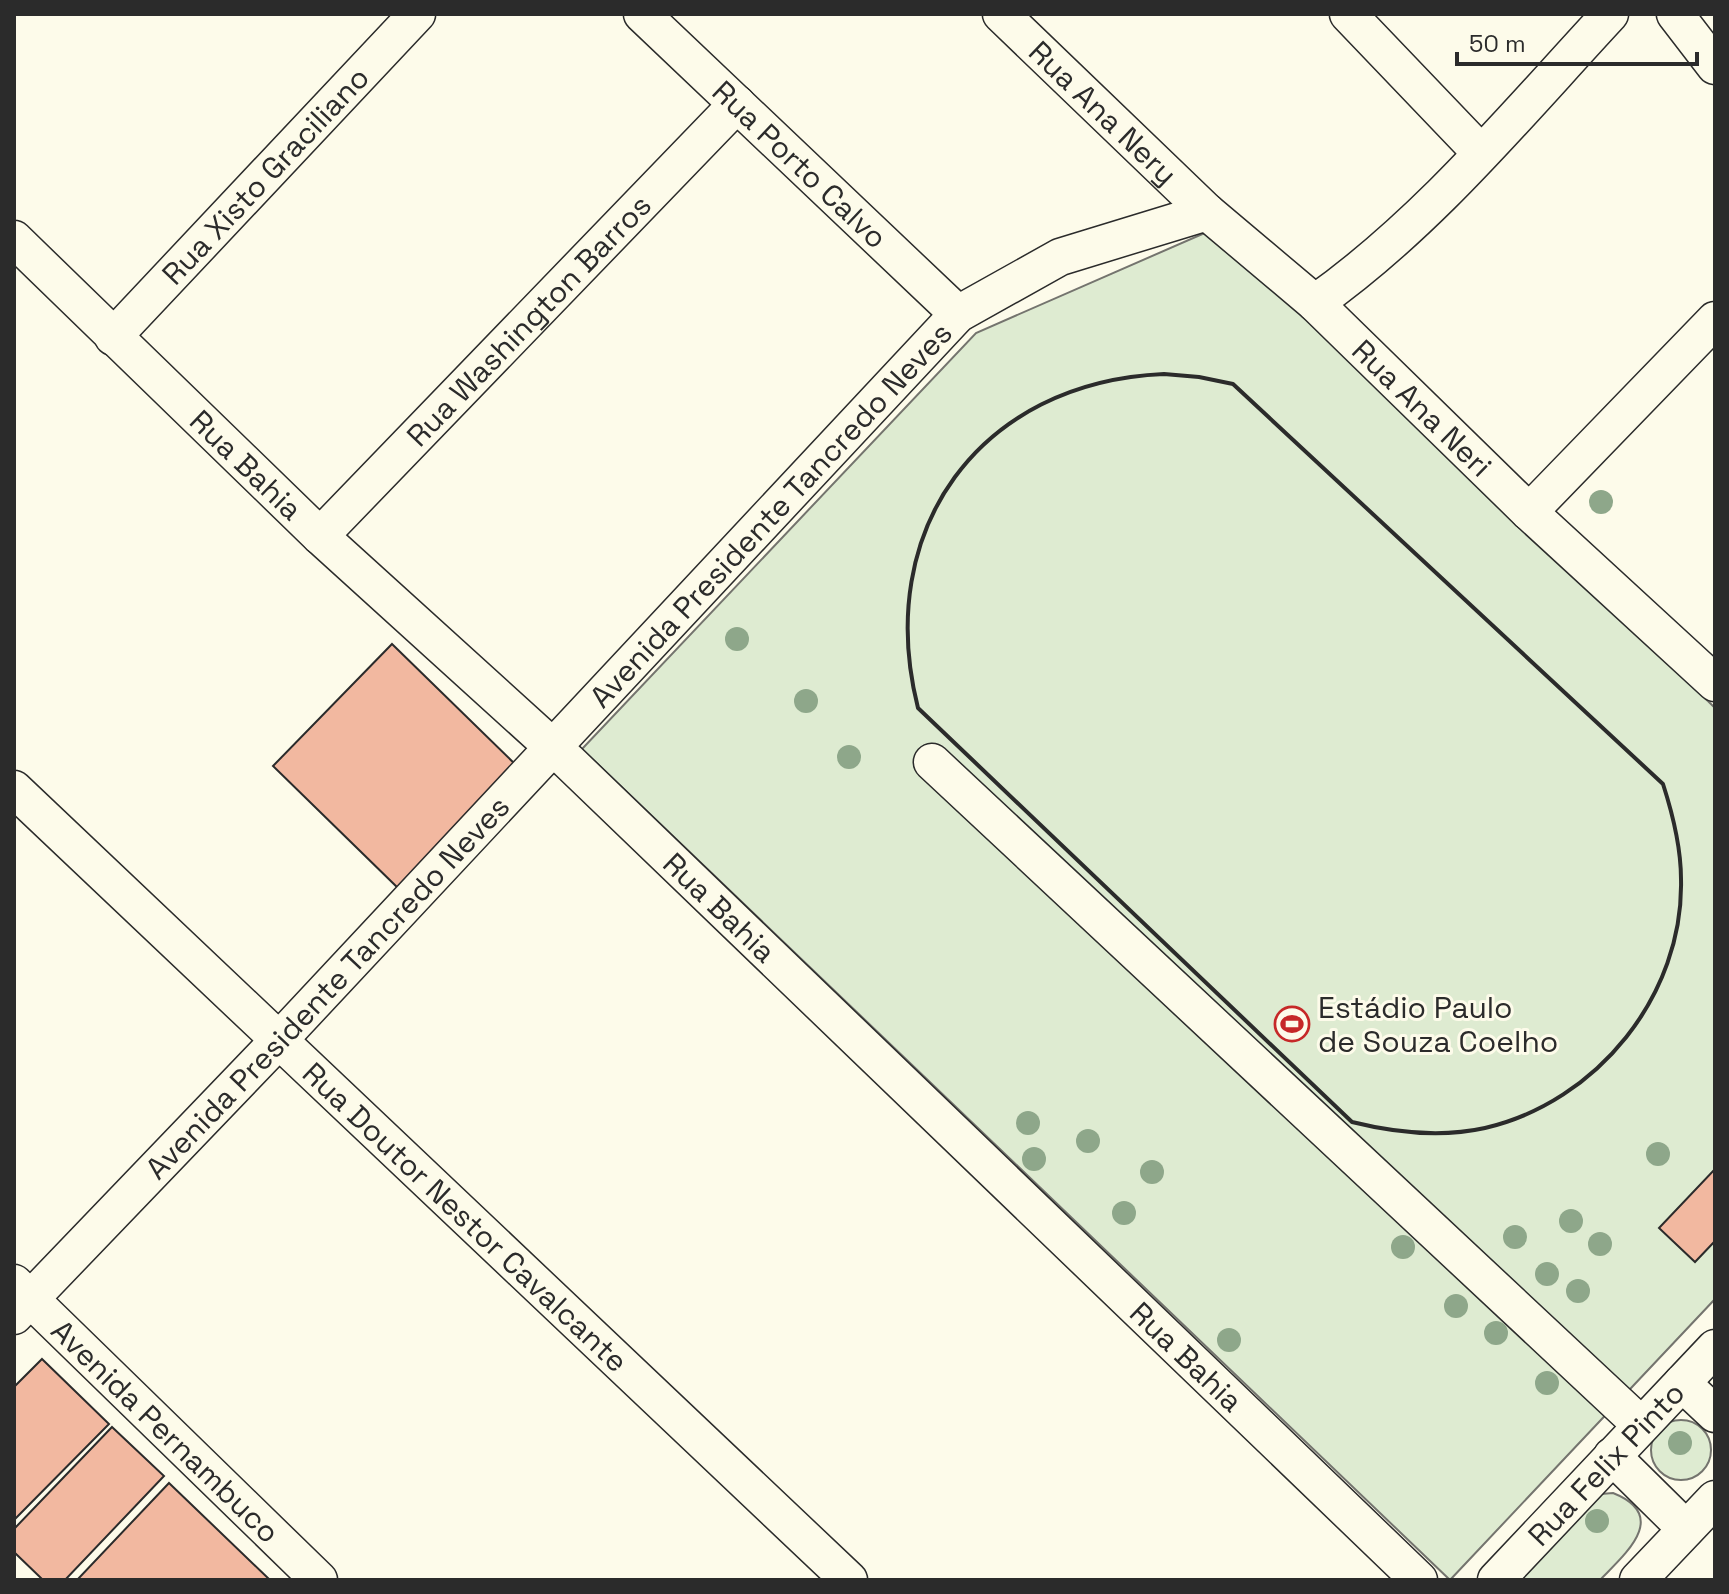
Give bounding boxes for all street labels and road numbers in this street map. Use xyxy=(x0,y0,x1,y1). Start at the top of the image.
street label: Rua Ana Nery xyxy=(1021,32,1186,193)
street label: Rua Xisto Graciliano xyxy=(153,58,377,293)
street label: Rua Porto Calvo xyxy=(704,72,896,256)
street label: Rua Washington Barros xyxy=(398,186,659,455)
street label: Avenida Presidente Tancredo Neves xyxy=(581,314,960,715)
street label: Rua Ana Neri xyxy=(1344,331,1501,485)
street label: Rua Bahia xyxy=(182,401,311,528)
street label: Avenida Presidente Tancredo Neves xyxy=(137,787,517,1187)
street label: Rua Bahia xyxy=(655,844,785,971)
street label: Rua Doutor Nestor Cavalcante xyxy=(295,1053,637,1380)
street label: Rua Bahia xyxy=(1122,1293,1252,1420)
street label: Avenida Pernambuco xyxy=(43,1311,288,1551)
street label: Rua Felix Pinto xyxy=(1519,1373,1693,1554)

